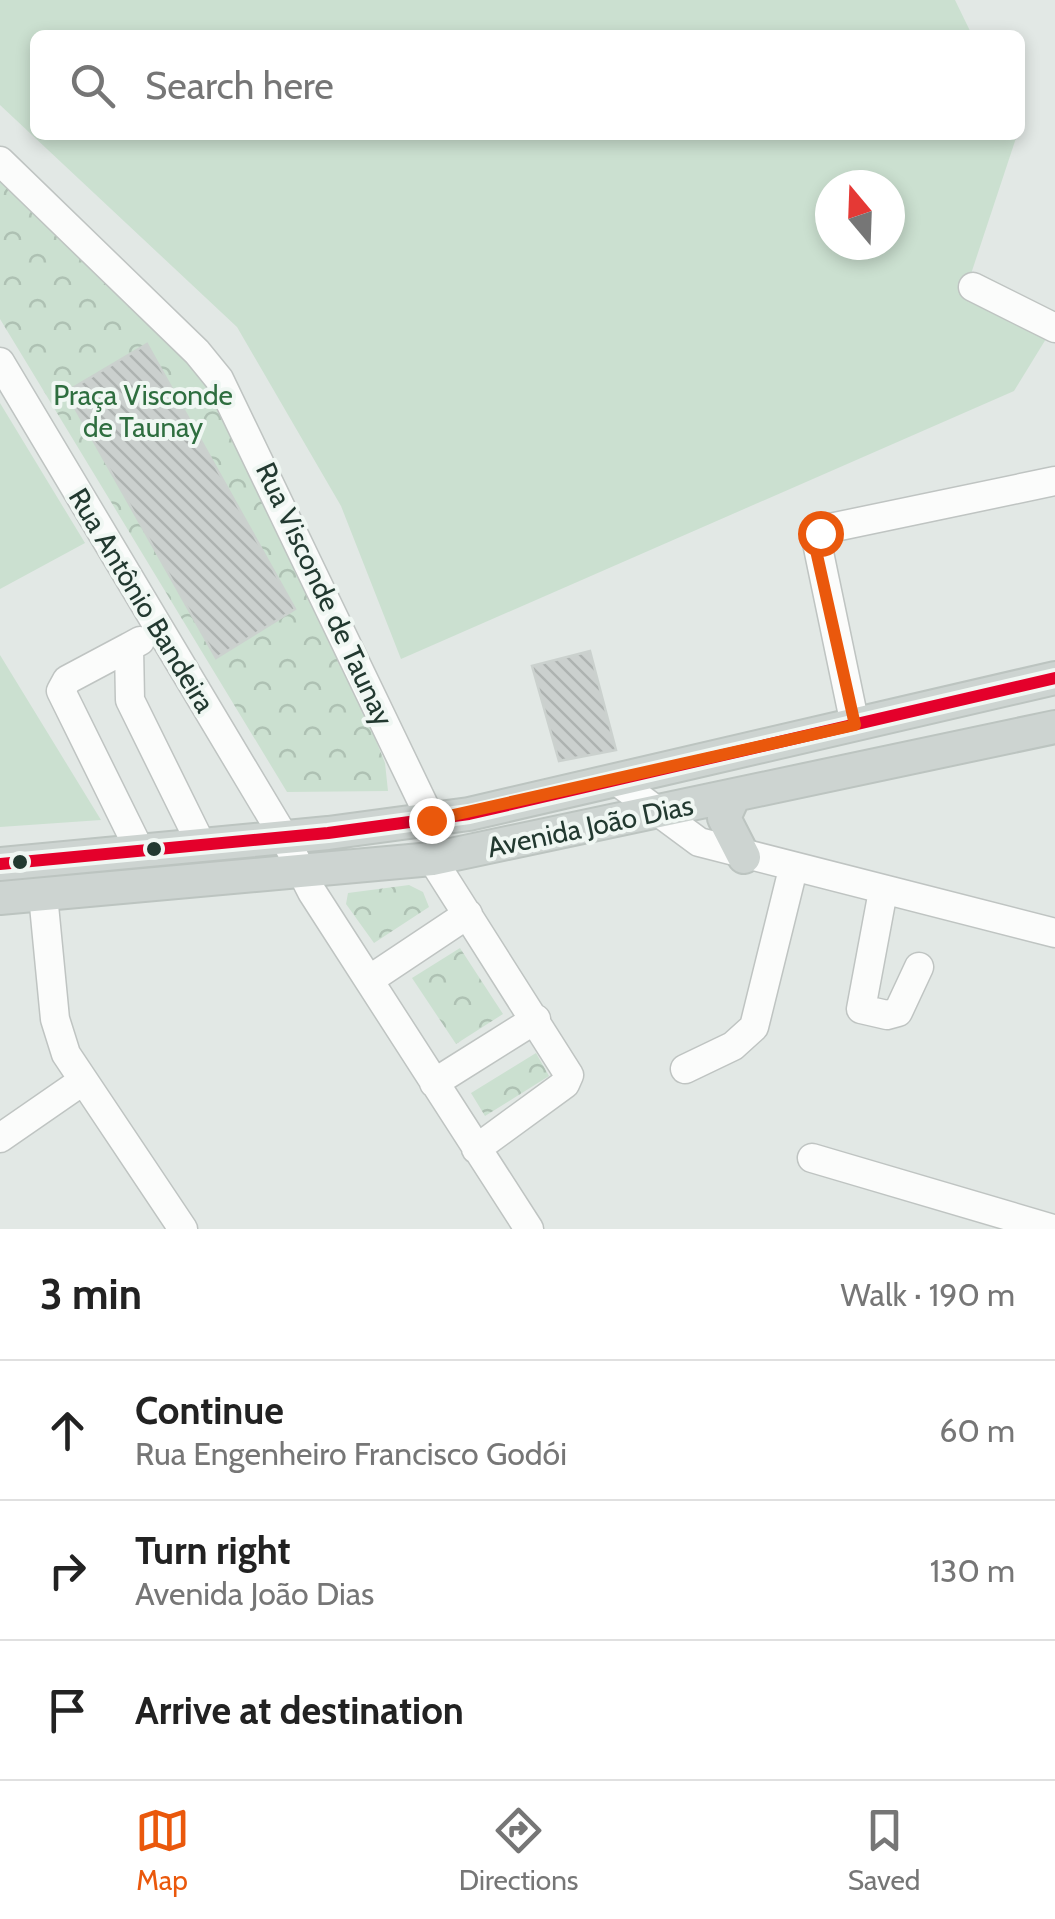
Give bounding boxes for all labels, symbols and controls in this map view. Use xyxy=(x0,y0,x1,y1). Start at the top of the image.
search box xyxy=(30,30,1025,140)
icon: search xyxy=(65,58,120,113)
text: Search here xyxy=(145,62,334,109)
north arrow xyxy=(815,170,905,260)
park label: Praça Visconde de Taunay xyxy=(53,378,233,444)
street label: Rua Visconde de Taunay xyxy=(249,457,401,731)
street label: Rua Antônio Bandeira xyxy=(62,482,223,719)
route start xyxy=(798,511,844,557)
street label: Avenida João Dias xyxy=(484,788,696,864)
route end xyxy=(409,798,455,844)
unlabelled marker xyxy=(144,839,164,859)
unlabelled marker xyxy=(10,852,30,872)
text: 3 min xyxy=(40,1268,142,1320)
text: Walk · 190 m xyxy=(841,1275,1015,1314)
text: Continue xyxy=(135,1387,284,1434)
icon: ahead xyxy=(40,1403,95,1458)
text: 60 m xyxy=(939,1411,1015,1450)
text: Rua Engenheiro Francisco Godói xyxy=(135,1434,567,1473)
text: Turn right xyxy=(135,1527,291,1574)
icon: right xyxy=(40,1543,95,1598)
text: 130 m xyxy=(930,1551,1015,1590)
text: Avenida João Dias xyxy=(135,1574,374,1613)
icon: arrive xyxy=(40,1683,95,1738)
text: Arrive at destination xyxy=(135,1687,464,1734)
tab: Map xyxy=(135,1803,190,1897)
tab: Directions xyxy=(459,1803,578,1897)
tab: Saved xyxy=(848,1803,920,1897)

